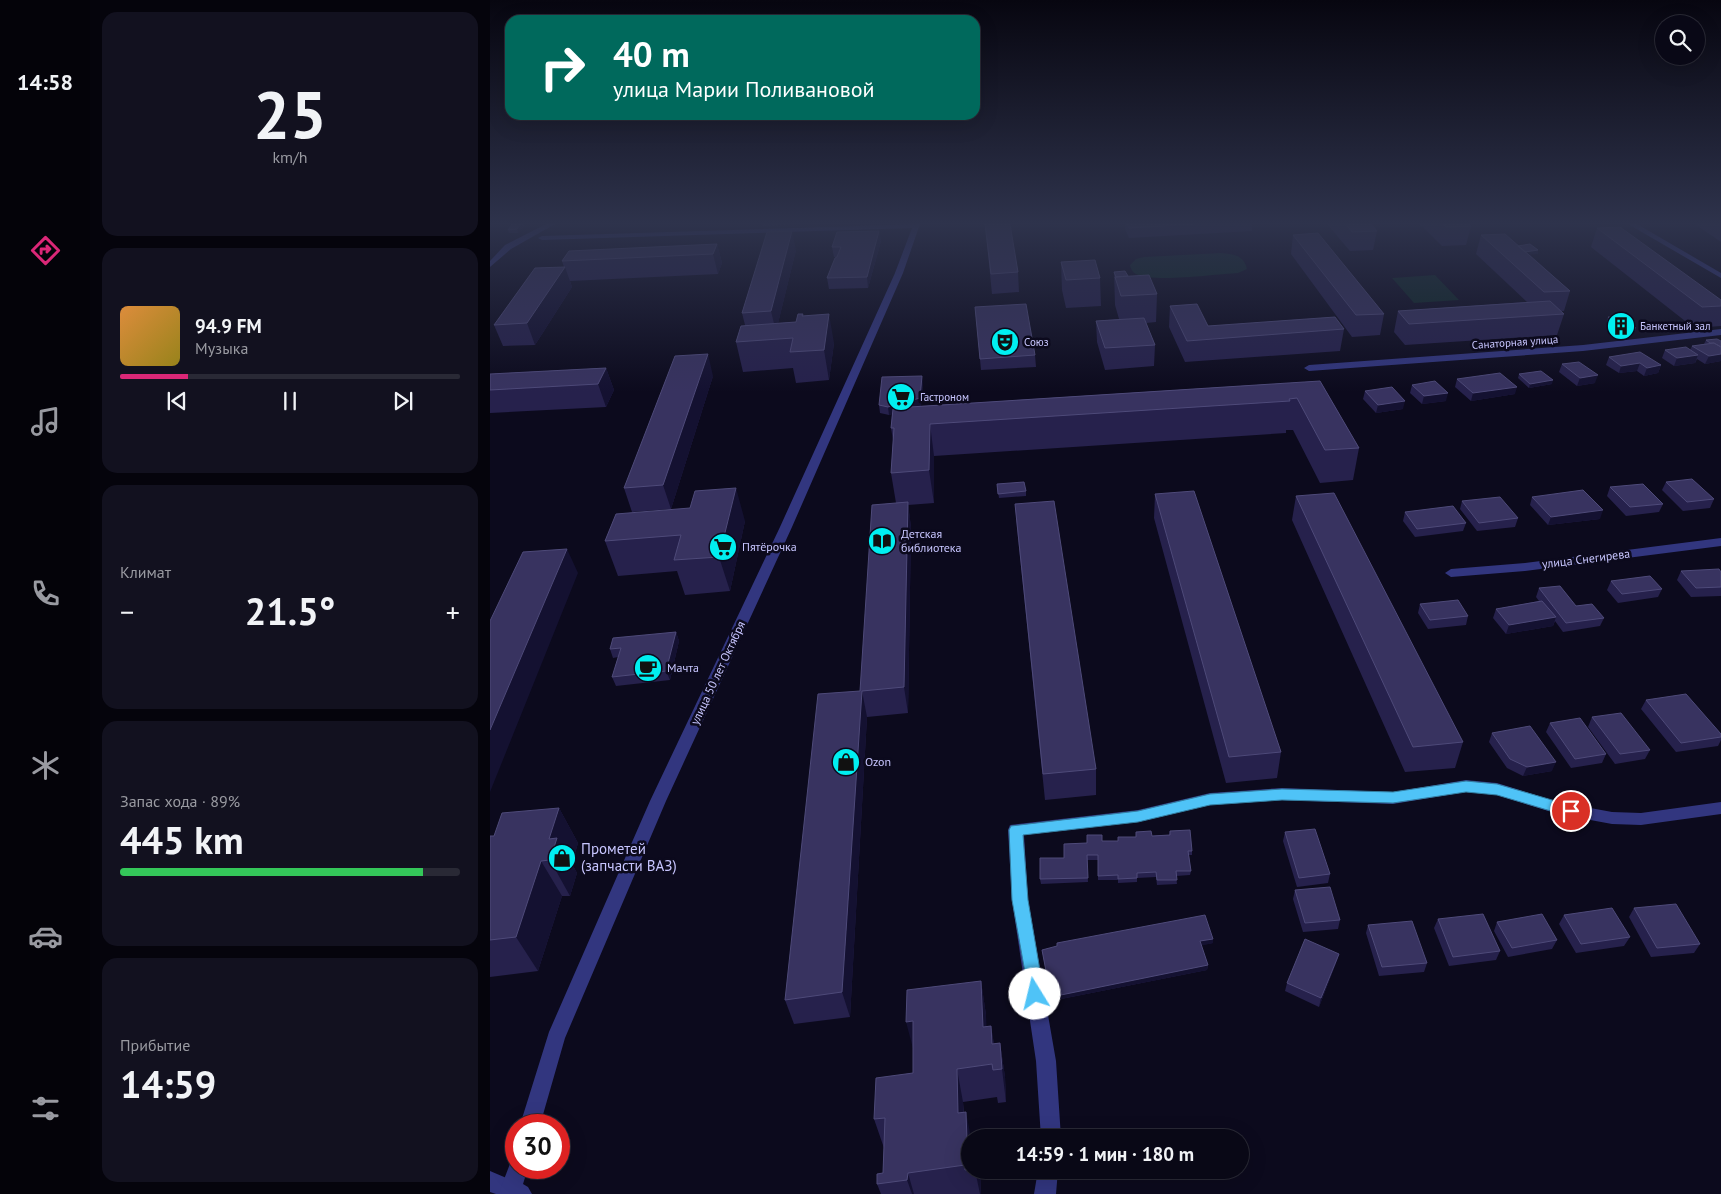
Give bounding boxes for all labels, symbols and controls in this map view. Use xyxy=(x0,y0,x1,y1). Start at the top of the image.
map controls xyxy=(1655,15,1705,65)
button: search xyxy=(1655,15,1705,65)
text: 40 m xyxy=(613,31,690,77)
icon: right xyxy=(530,35,595,100)
text: 14:58 xyxy=(17,68,73,96)
text: 25 xyxy=(253,72,327,156)
text: улица Марии Поливановой xyxy=(613,75,875,103)
text: km/h xyxy=(272,147,308,167)
icon: directions xyxy=(28,233,63,268)
building icon: Банкетный зал xyxy=(1606,311,1636,341)
text: 94.9 FM xyxy=(195,314,262,338)
place label: Банкетный зал xyxy=(1640,319,1711,333)
theatre icon: Союз xyxy=(990,327,1020,357)
street label: Санаторная улица xyxy=(1471,332,1559,352)
place label: Союз xyxy=(1024,335,1049,349)
text: Музыка xyxy=(195,338,248,358)
supermarket icon: Гастроном xyxy=(886,382,916,412)
icon: previous xyxy=(163,387,191,415)
icon: pause xyxy=(276,387,304,415)
icon: next xyxy=(389,387,417,415)
place label: Гастроном xyxy=(920,390,969,404)
icon: music xyxy=(28,404,63,439)
library icon: Детская библиотека xyxy=(867,526,897,556)
place label: Детская библиотека xyxy=(901,526,962,555)
supermarket icon: Пятёрочка xyxy=(708,532,738,562)
place label: Пятёрочка xyxy=(742,539,797,554)
street label: улица Снегирева xyxy=(1541,546,1631,571)
text: Климат xyxy=(120,562,171,582)
icon: phone xyxy=(28,576,63,611)
text: 21.5° xyxy=(245,586,335,635)
text: − xyxy=(120,593,134,630)
text: + xyxy=(446,593,460,630)
street label: улица 50 лет Октября xyxy=(687,618,748,727)
cafe icon: Мачта xyxy=(633,653,663,683)
place label: Мачта xyxy=(667,660,699,675)
shop icon: Ozon xyxy=(831,747,861,777)
icon: climate xyxy=(28,748,63,783)
place label: Ozon xyxy=(865,754,891,769)
pin xyxy=(1550,790,1592,832)
text: Запас хода · 89% xyxy=(120,791,240,811)
icon: arrive xyxy=(1557,797,1585,825)
text: 445 km xyxy=(120,815,244,864)
place label: Прометей (запчасти ВАЗ) xyxy=(581,839,677,875)
shop icon: Прометей (запчасти ВАЗ) xyxy=(547,843,577,873)
icon: car xyxy=(28,919,63,954)
position arrow xyxy=(1008,967,1060,1019)
text: Прибытие xyxy=(120,1035,190,1055)
text: 14:59 xyxy=(120,1059,216,1108)
icon: filters xyxy=(28,1091,63,1126)
speed limit sign: 30 xyxy=(505,1114,570,1179)
text: 14:59 · 1 мин · 180 m xyxy=(1016,1142,1194,1166)

